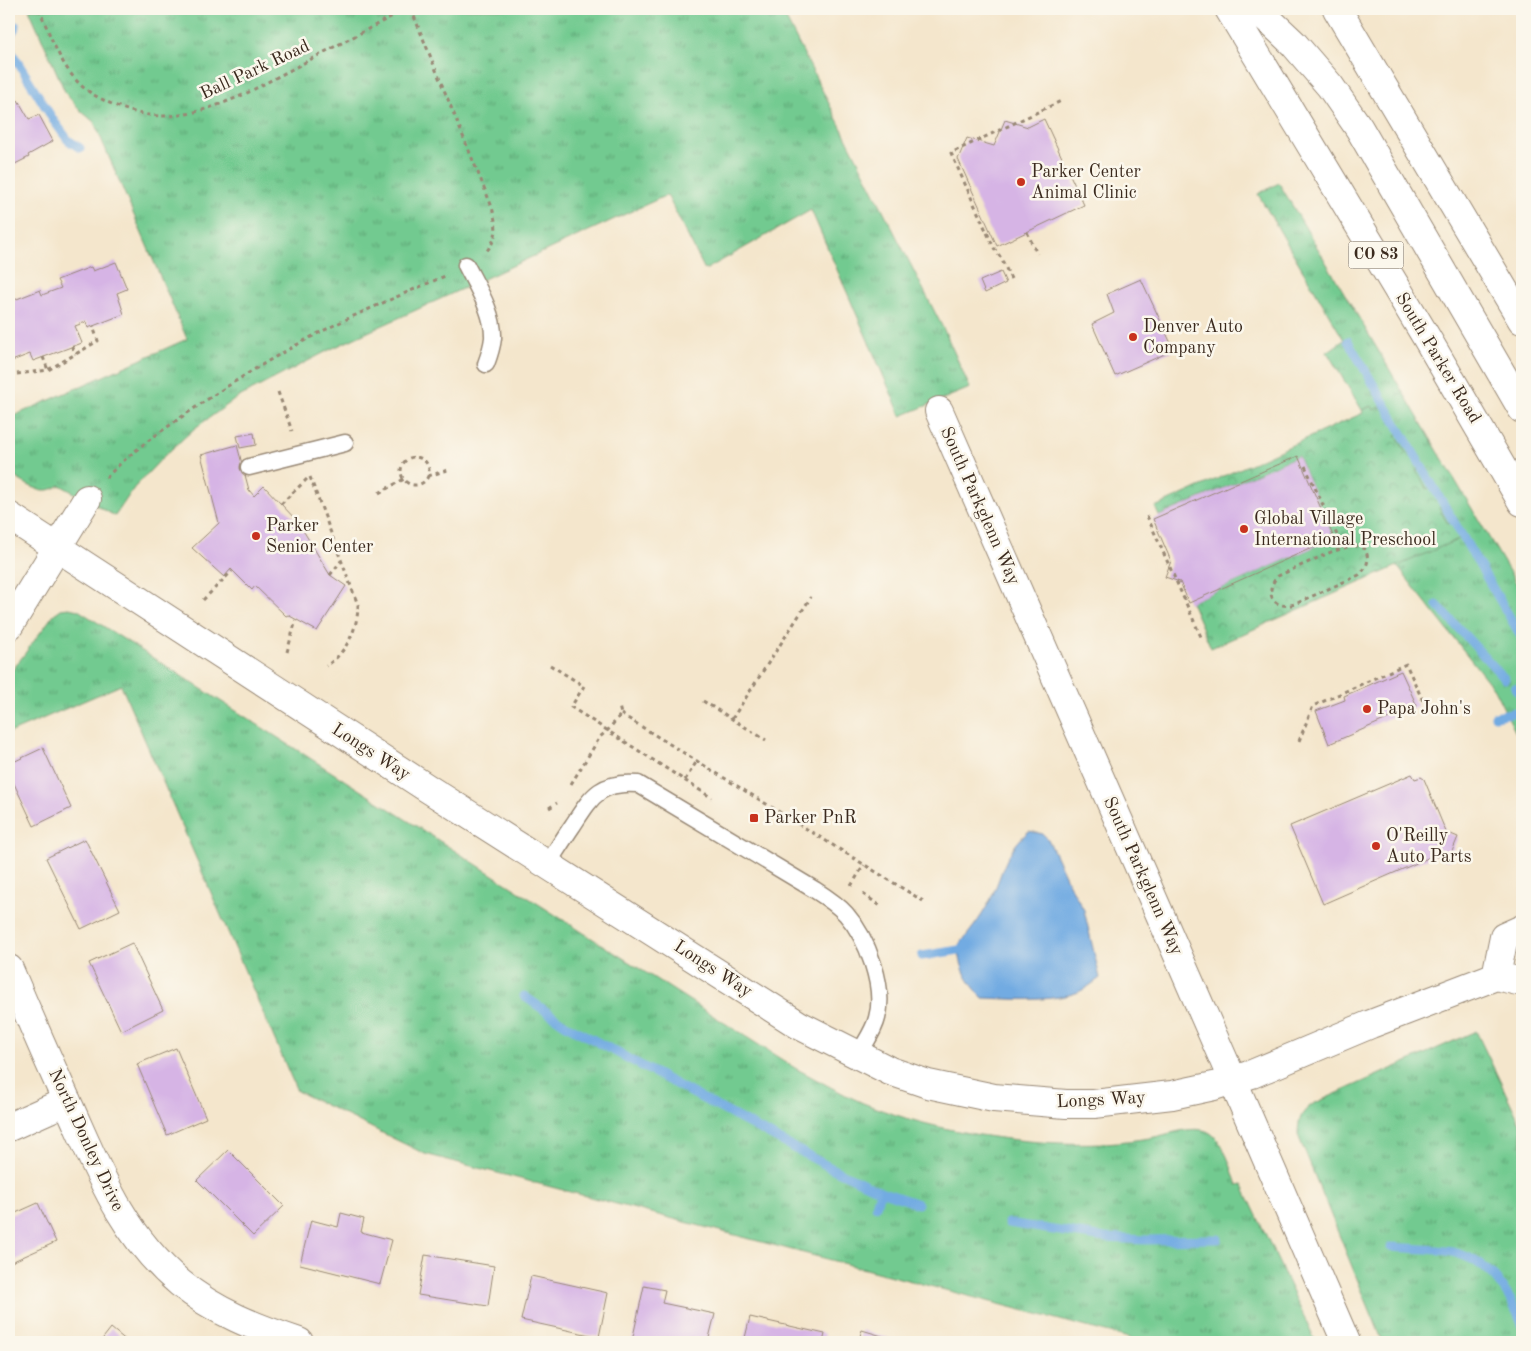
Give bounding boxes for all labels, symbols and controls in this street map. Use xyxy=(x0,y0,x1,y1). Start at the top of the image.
street label: Ball Park Road xyxy=(198,37,312,103)
place label: Parker Center Animal Clinic xyxy=(1031,163,1141,202)
marker: Parker Center Animal Clinic xyxy=(1015,176,1027,188)
road number: CO 83 xyxy=(1348,242,1404,268)
street label: South Parker Road xyxy=(1392,290,1484,426)
place label: Denver Auto Company xyxy=(1143,318,1243,357)
marker: Denver Auto Company xyxy=(1127,331,1139,343)
street label: South Parkglenn Way xyxy=(937,424,1023,588)
place label: Global Village International Preschool xyxy=(1254,510,1436,549)
place label: Parker Senior Center xyxy=(266,517,374,556)
marker: Global Village International Preschool xyxy=(1238,523,1250,535)
marker: Parker Senior Center xyxy=(250,530,262,542)
place label: Papa John's xyxy=(1377,700,1471,718)
marker: Papa John's xyxy=(1361,703,1373,715)
street label: Longs Way xyxy=(329,720,414,784)
street label: South Parkglenn Way xyxy=(1100,794,1186,958)
place label: Parker PnR xyxy=(764,809,857,827)
marker: Parker PnR xyxy=(748,812,760,824)
place label: O'Reilly Auto Parts xyxy=(1386,827,1472,866)
marker: O'Reilly Auto Parts xyxy=(1370,840,1382,852)
street label: Longs Way xyxy=(671,937,756,1001)
street label: North Donley Drive xyxy=(45,1066,127,1214)
street label: Longs Way xyxy=(1056,1089,1146,1111)

